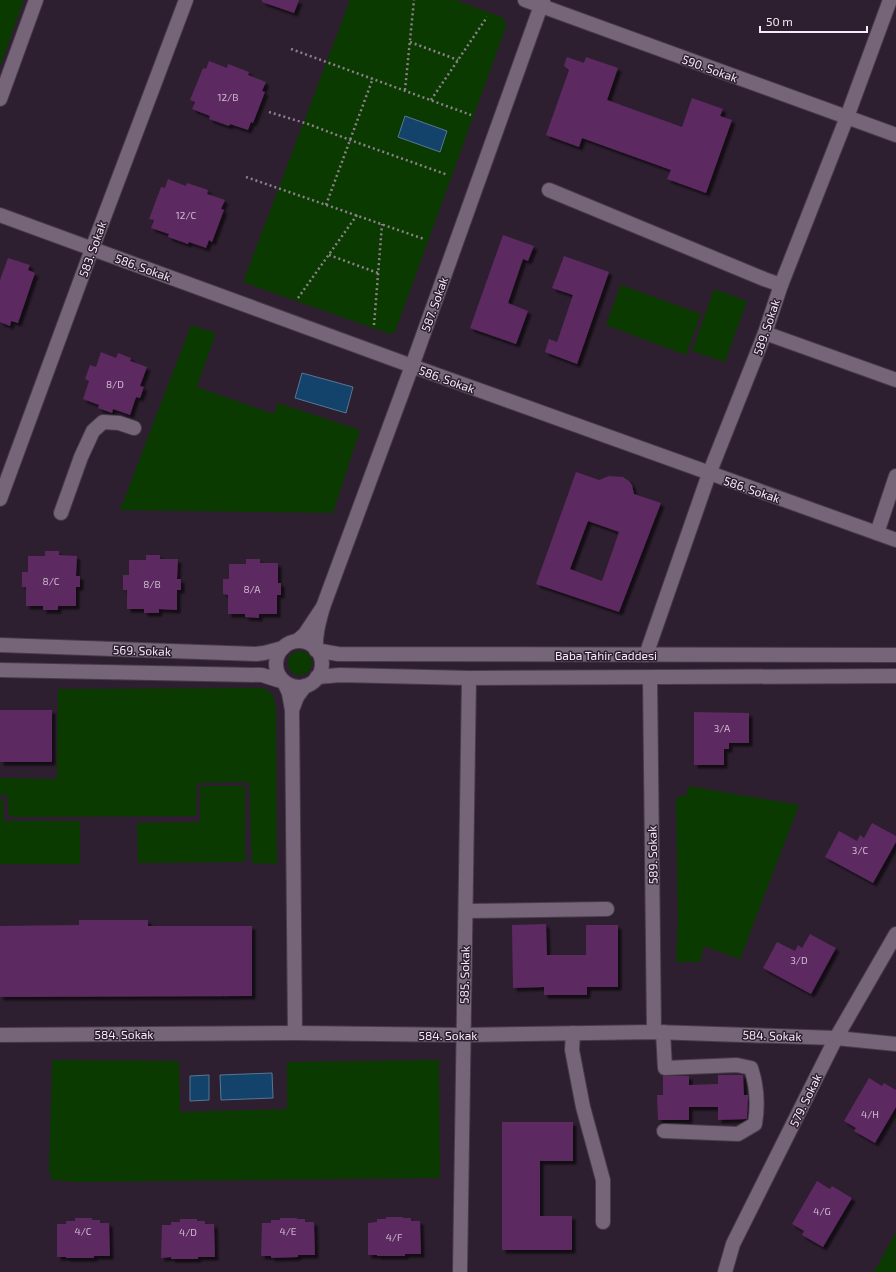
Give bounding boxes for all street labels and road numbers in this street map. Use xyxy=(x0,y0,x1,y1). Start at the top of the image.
street label: 590. Sokak xyxy=(680,51,740,85)
street label: 583. Sokak xyxy=(75,219,109,279)
street label: 586. Sokak xyxy=(113,250,173,284)
street label: 587. Sokak xyxy=(418,275,450,333)
street label: 589. Sokak xyxy=(750,297,782,357)
street label: 586. Sokak xyxy=(417,362,477,396)
street label: 586. Sokak xyxy=(722,473,782,505)
street label: 569. Sokak xyxy=(113,642,171,658)
street label: Baba Tahir Caddesi xyxy=(555,648,657,662)
street label: 589. Sokak xyxy=(644,826,660,884)
street label: 585. Sokak xyxy=(456,946,472,1004)
street label: 584. Sokak xyxy=(95,1027,153,1041)
street label: 584. Sokak xyxy=(742,1027,802,1043)
street label: 584. Sokak xyxy=(419,1028,477,1042)
street label: 579. Sokak xyxy=(786,1071,824,1129)

